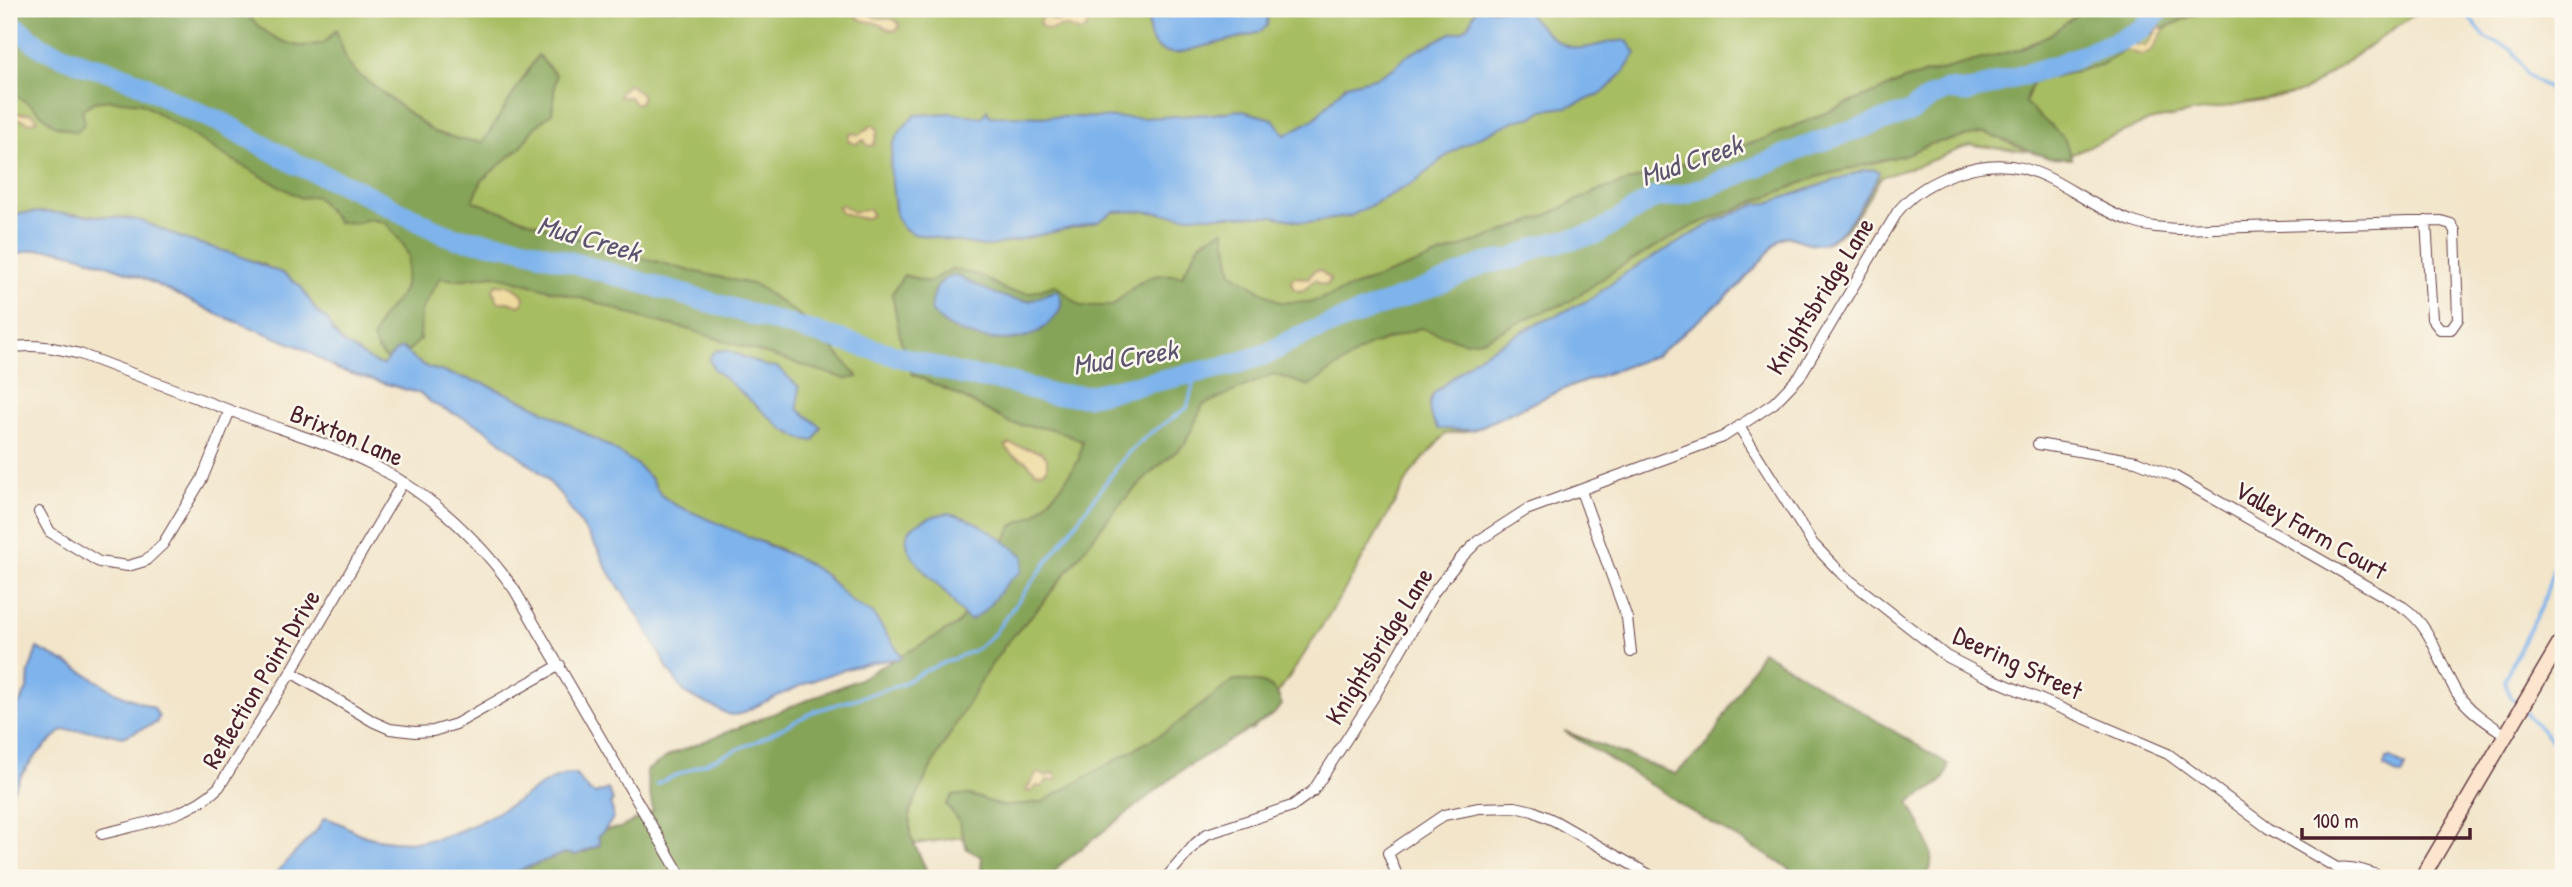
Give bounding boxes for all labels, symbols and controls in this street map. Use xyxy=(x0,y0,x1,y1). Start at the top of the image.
water label: Mud Creek xyxy=(1635,124,1749,195)
water label: Mud Creek xyxy=(533,205,647,271)
street label: Knightsbridge Lane xyxy=(1757,210,1882,381)
water label: Mud Creek xyxy=(1070,330,1182,384)
street label: Brixton Lane xyxy=(285,395,409,474)
street label: Valley Farm Court xyxy=(2228,472,2395,588)
street label: Knightsbridge Lane xyxy=(1316,560,1441,731)
street label: Reflection Point Drive xyxy=(193,583,328,775)
street label: Deering Street xyxy=(1948,617,2089,708)
scale bar xyxy=(2302,796,2470,840)
text: 100 m xyxy=(2313,806,2359,835)

